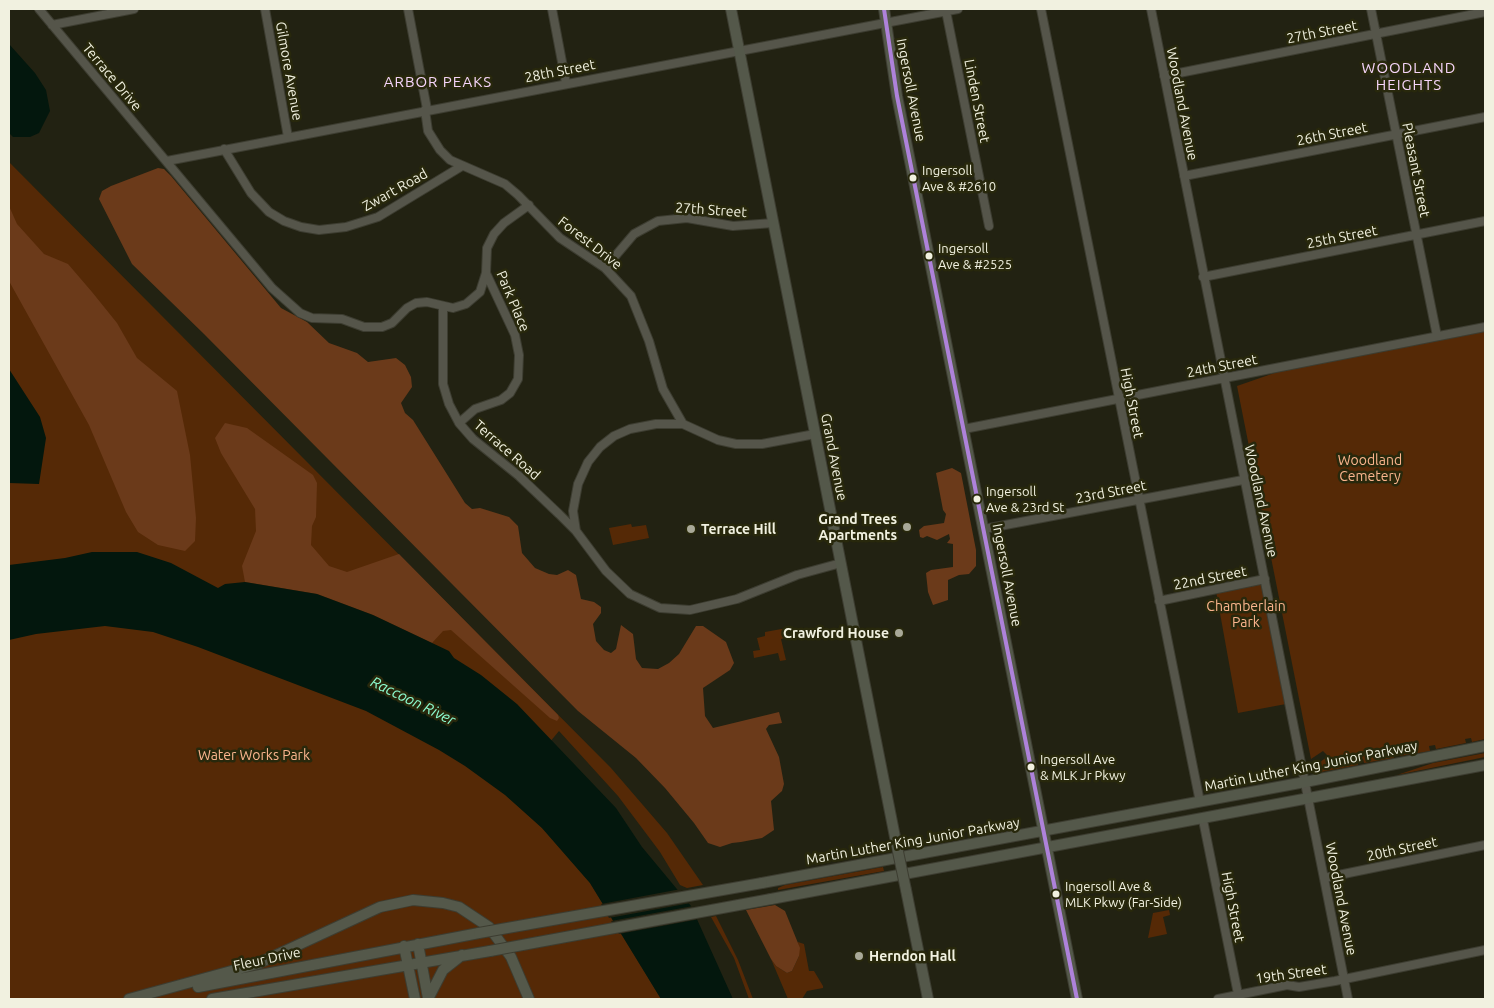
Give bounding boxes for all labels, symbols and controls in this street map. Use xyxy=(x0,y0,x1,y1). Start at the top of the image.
street label: 27th Street xyxy=(1285,17,1359,47)
street label: Gilmore Avenue xyxy=(272,20,306,122)
street label: Ingersoll Avenue xyxy=(893,37,929,143)
street label: Terrace Drive xyxy=(79,40,145,114)
street label: Woodland Avenue xyxy=(1163,46,1201,162)
street label: 28th Street xyxy=(523,56,597,86)
street label: Linden Street xyxy=(961,58,993,144)
district label: WOODLAND HEIGHTS xyxy=(1361,59,1457,94)
district label: ARBOR PEAKS xyxy=(382,73,494,91)
street label: 26th Street xyxy=(1295,119,1369,149)
street label: Pleasant Street xyxy=(1399,121,1433,219)
place label: Ingersoll Ave & #2610 xyxy=(922,163,996,194)
street label: Zwart Road xyxy=(359,165,431,215)
marker: Ingersoll Ave & #2610 xyxy=(908,173,918,183)
street label: 27th Street xyxy=(675,199,747,221)
street label: Forest Drive xyxy=(555,213,625,273)
street label: 25th Street xyxy=(1305,222,1379,252)
place label: Ingersoll Ave & #2525 xyxy=(938,241,1012,272)
marker: Ingersoll Ave & #2525 xyxy=(924,251,934,261)
street label: Park Place xyxy=(493,268,533,334)
street label: 24th Street xyxy=(1185,351,1259,381)
street label: High Street xyxy=(1117,366,1147,440)
street label: Grand Avenue xyxy=(817,412,851,502)
street label: Terrace Road xyxy=(470,417,544,483)
street label: Woodland Avenue xyxy=(1241,443,1281,559)
park label: Woodland Cemetery xyxy=(1338,452,1402,484)
street label: 23rd Street xyxy=(1074,477,1148,507)
place label: Ingersoll Ave & 23rd St xyxy=(986,484,1064,515)
marker: Ingersoll Ave & 23rd St xyxy=(972,494,982,504)
place label: Grand Trees Apartments xyxy=(818,511,897,544)
place label: Terrace Hill xyxy=(701,521,776,537)
marker: Grand Trees Apartments xyxy=(901,521,913,533)
street label: Ingersoll Avenue xyxy=(989,522,1025,628)
marker: Terrace Hill xyxy=(685,523,697,535)
street label: 22nd Street xyxy=(1172,563,1248,593)
park label: Chamberlain Park xyxy=(1206,598,1286,630)
place label: Crawford House xyxy=(783,625,889,641)
marker: Crawford House xyxy=(893,627,905,639)
water label: Raccoon River xyxy=(368,673,458,729)
street label: Martin Luther King Junior Parkway xyxy=(1203,737,1419,795)
park label: Water Works Park xyxy=(198,747,310,763)
place label: Ingersoll Ave & MLK Jr Pkwy xyxy=(1040,752,1126,783)
marker: Ingersoll Ave & MLK Jr Pkwy xyxy=(1026,762,1036,772)
street label: Martin Luther King Junior Parkway xyxy=(805,814,1021,868)
street label: 20th Street xyxy=(1365,833,1439,865)
street label: Woodland Avenue xyxy=(1322,841,1360,957)
street label: High Street xyxy=(1218,870,1248,944)
place label: Ingersoll Ave & MLK Pkwy (Far-Side) xyxy=(1065,879,1182,910)
marker: Ingersoll Ave & MLK Pkwy (Far-Side) xyxy=(1051,889,1061,899)
street label: Fleur Drive xyxy=(232,944,302,974)
place label: Herndon Hall xyxy=(869,948,956,964)
marker: Herndon Hall xyxy=(853,950,865,962)
street label: 19th Street xyxy=(1254,961,1328,987)

